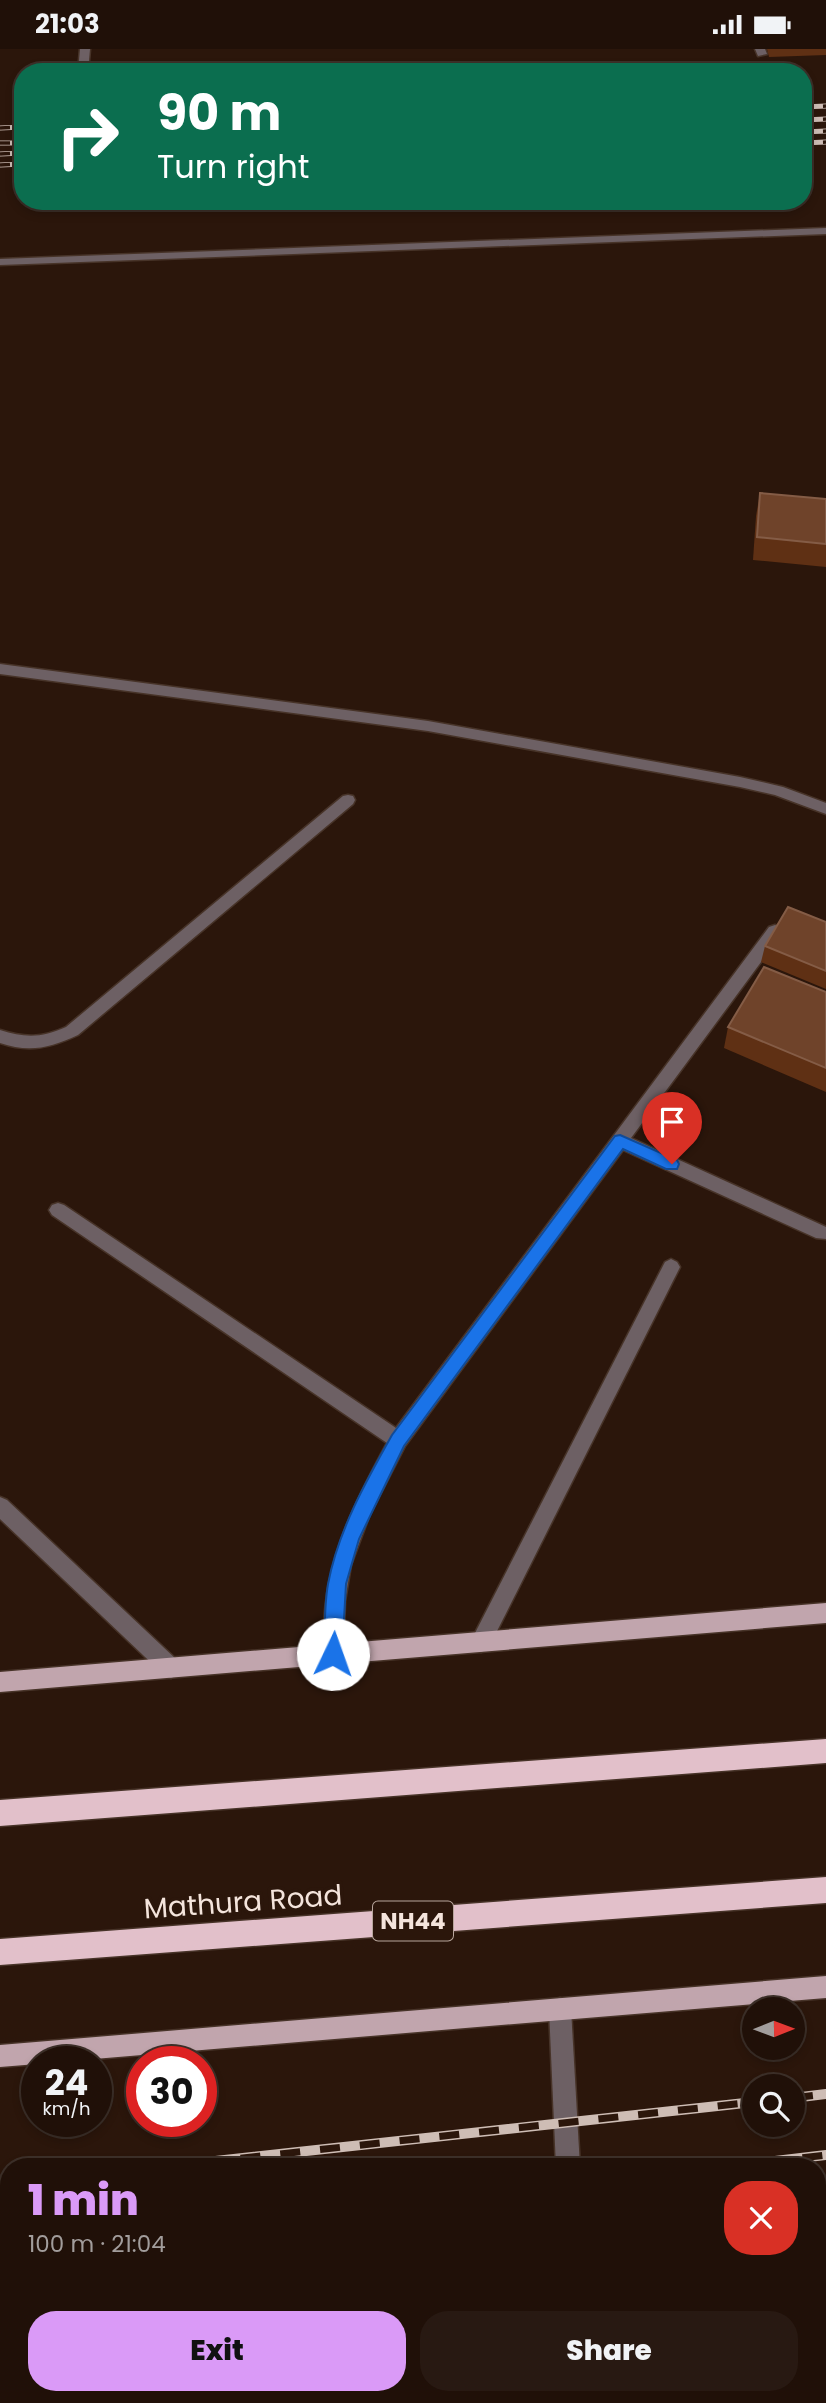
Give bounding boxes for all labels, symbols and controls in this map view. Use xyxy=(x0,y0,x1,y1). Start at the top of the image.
text: 21:03 xyxy=(35,6,100,42)
text: 90 m xyxy=(157,79,281,147)
icon: right xyxy=(42,91,133,182)
text: Turn right xyxy=(157,144,309,189)
pin xyxy=(642,1092,702,1164)
icon: arrive xyxy=(653,1103,691,1141)
position arrow xyxy=(296,1617,370,1691)
street label: Mathura Road xyxy=(143,1876,343,1928)
road number: NH44 xyxy=(373,1902,453,1941)
north arrow xyxy=(742,1997,805,2060)
map controls xyxy=(742,1997,805,2137)
speed limit sign: 30 xyxy=(126,2046,217,2137)
text: 24 xyxy=(45,2058,88,2107)
button: search xyxy=(742,2074,805,2137)
text: km/h xyxy=(43,2096,90,2121)
text: 1 min xyxy=(28,2171,139,2230)
button: close xyxy=(724,2181,798,2255)
text: 100 m · 21:04 xyxy=(28,2228,166,2260)
button: Exit xyxy=(28,2311,406,2391)
button: Share xyxy=(420,2311,798,2391)

